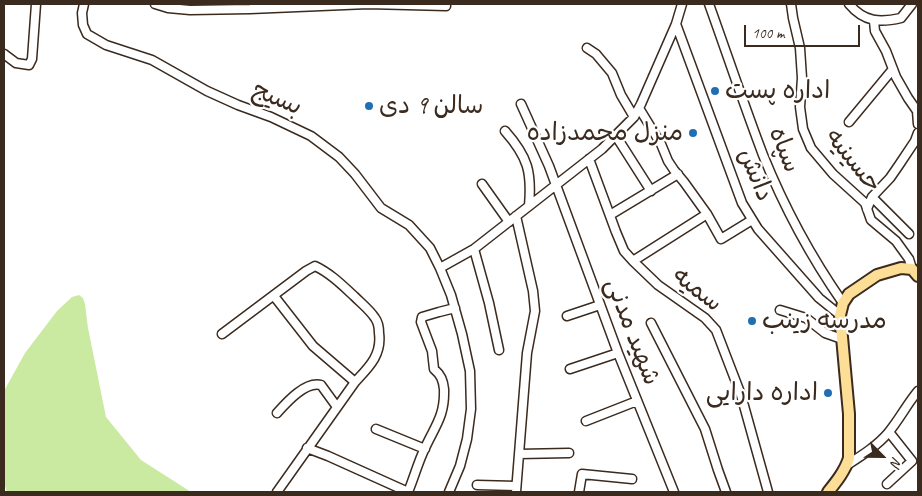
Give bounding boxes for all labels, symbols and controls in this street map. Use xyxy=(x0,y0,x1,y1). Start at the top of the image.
scale bar xyxy=(747,15,863,47)
text: 100 m xyxy=(752,24,784,43)
street label: بسیج xyxy=(248,75,306,123)
place label: اداره پست xyxy=(725,76,830,106)
marker: اداره پست xyxy=(709,85,721,97)
place label: سالن 9 دی xyxy=(379,91,483,121)
marker: سالن 9 دی xyxy=(363,100,375,112)
place label: منزل محمدزاده xyxy=(527,118,683,148)
street label: سپاه xyxy=(761,123,807,177)
street label: حسینیه xyxy=(818,123,888,199)
marker: منزل محمدزاده xyxy=(687,127,699,139)
street label: دانش xyxy=(731,144,779,206)
street label: سمیه xyxy=(666,261,728,319)
street label: شهید مدنی xyxy=(598,274,666,390)
place label: مدرسه زینب xyxy=(762,306,887,336)
marker: مدرسه زینب xyxy=(746,315,758,327)
place label: اداره دارایی xyxy=(706,378,818,408)
marker: اداره دارایی xyxy=(822,387,834,399)
north arrow xyxy=(857,431,907,481)
text: N xyxy=(887,455,906,469)

